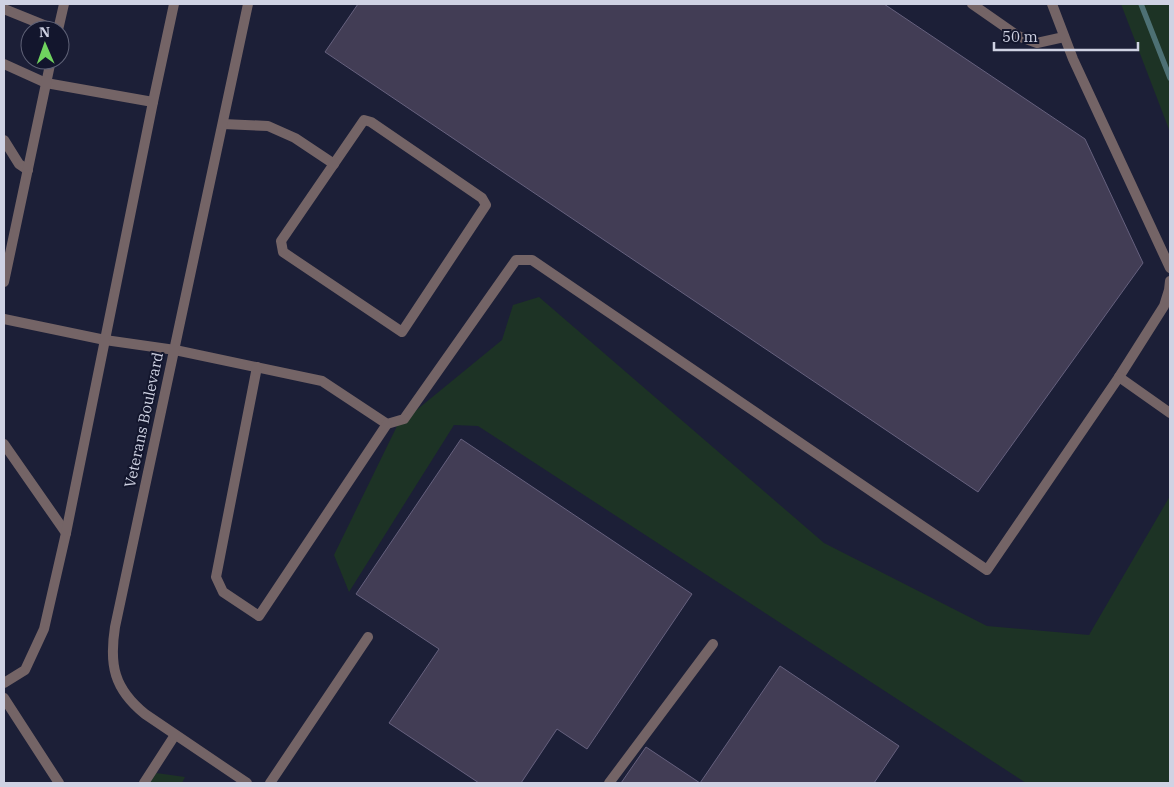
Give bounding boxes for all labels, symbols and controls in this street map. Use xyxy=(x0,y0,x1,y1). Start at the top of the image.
north arrow xyxy=(20,20,70,70)
scale bar xyxy=(994,20,1138,52)
text: N xyxy=(39,23,50,41)
text: 50 m xyxy=(1002,27,1038,46)
street label: Veterans Boulevard xyxy=(120,351,167,489)

